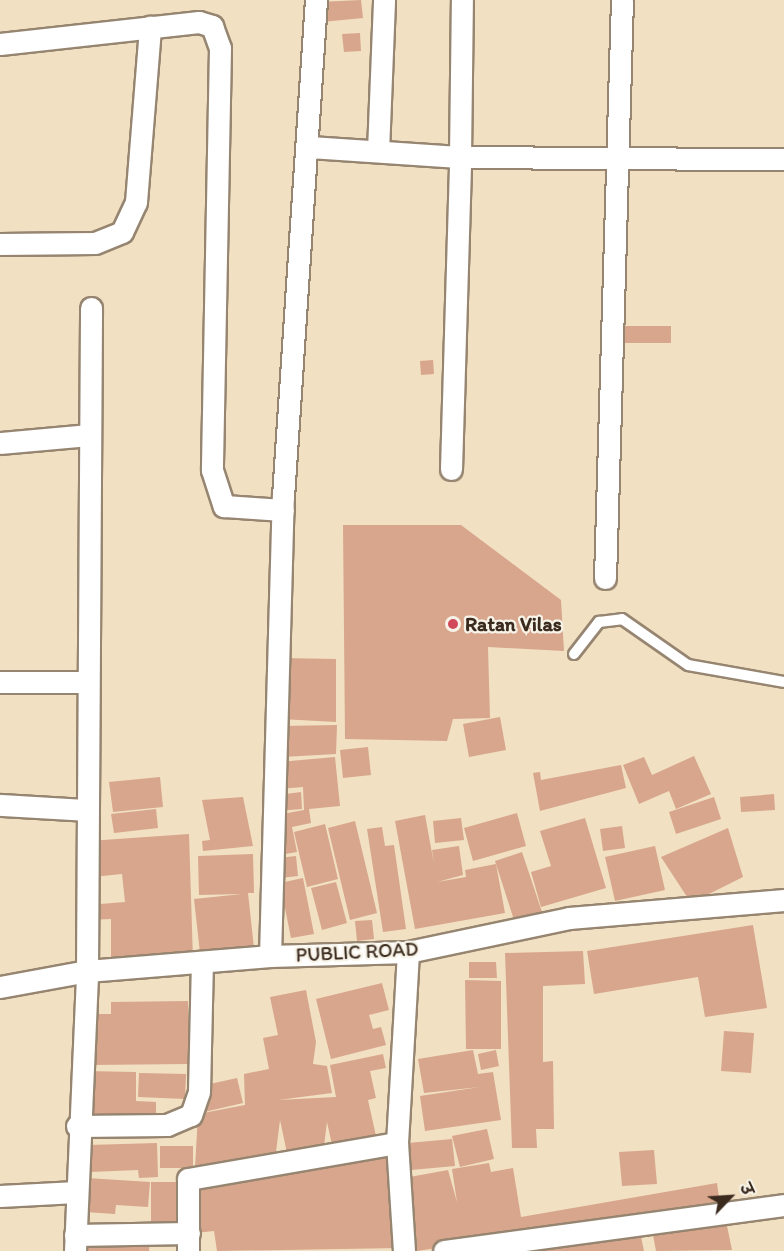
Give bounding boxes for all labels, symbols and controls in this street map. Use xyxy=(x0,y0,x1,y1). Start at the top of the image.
place label: Ratan Vilas xyxy=(465,612,561,636)
marker: Ratan Vilas xyxy=(446,617,460,631)
street label: PUBLIC ROAD xyxy=(295,937,419,967)
north arrow xyxy=(700,1167,760,1227)
text: उ xyxy=(736,1180,758,1198)

